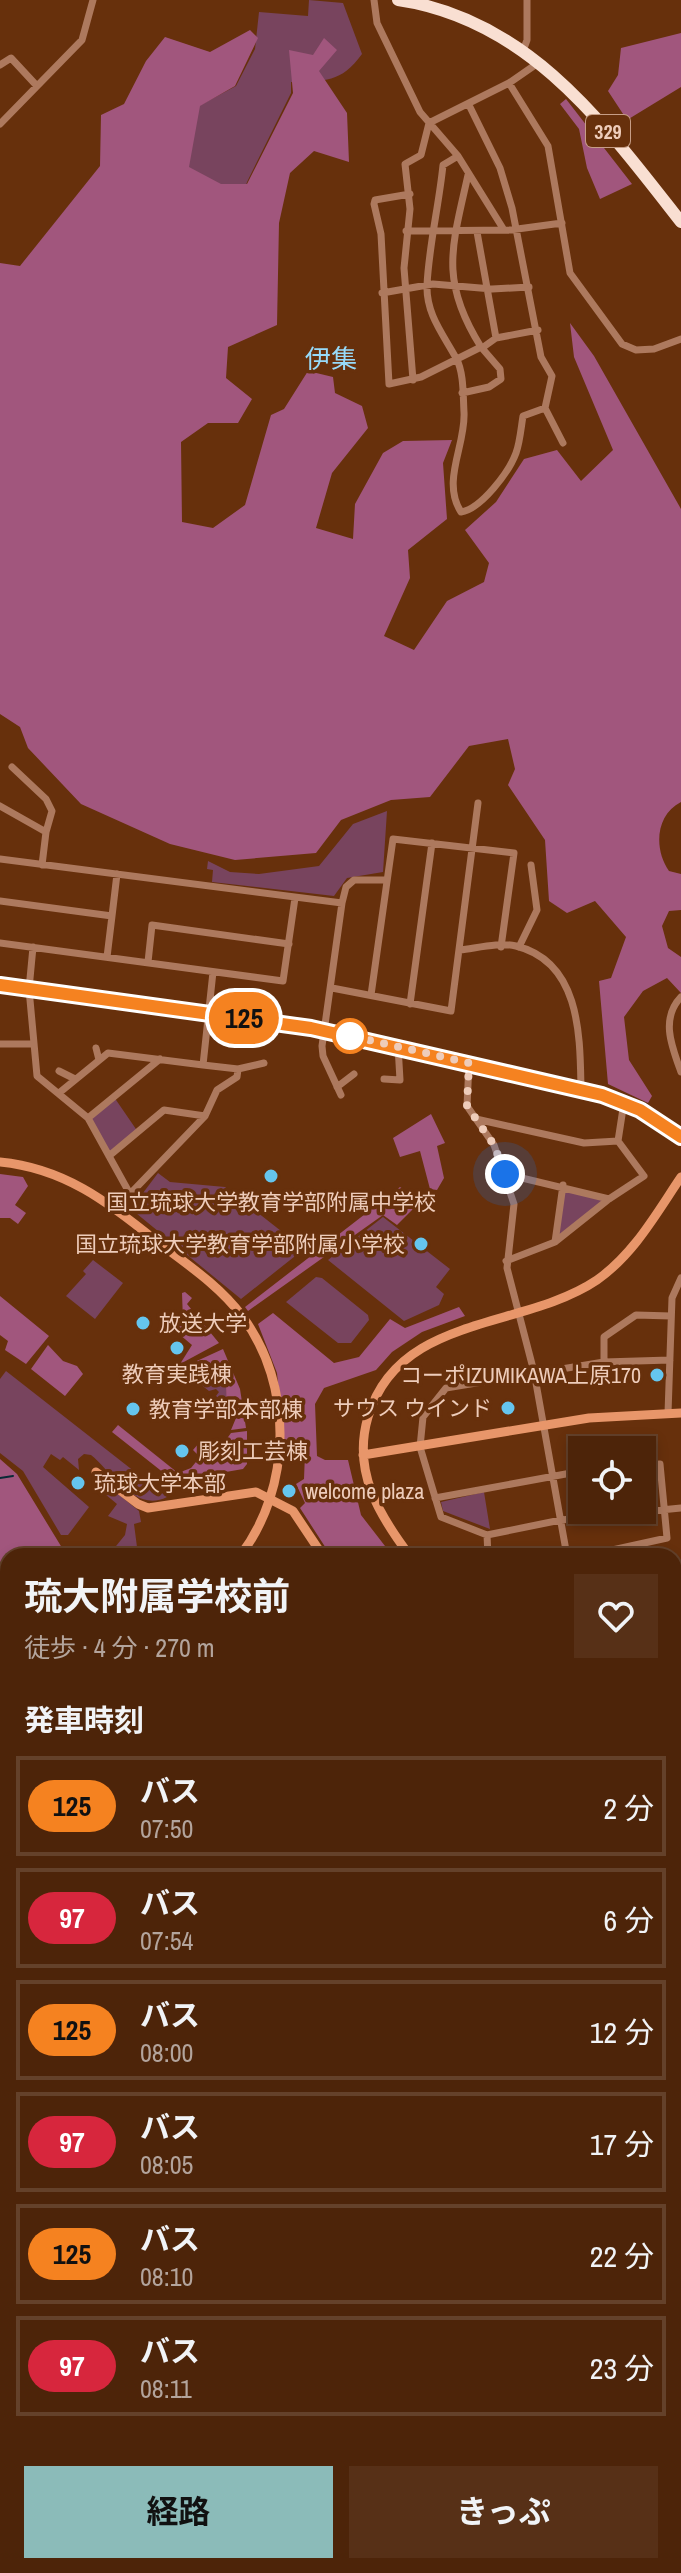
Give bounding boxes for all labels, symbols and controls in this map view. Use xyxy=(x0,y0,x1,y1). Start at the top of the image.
road number: 329 xyxy=(586,115,630,147)
district label: 伊集 xyxy=(305,341,357,376)
line badge: 125 xyxy=(198,992,290,1044)
text: 125 xyxy=(225,999,263,1037)
unlabelled marker xyxy=(333,1019,367,1053)
your location xyxy=(485,1154,525,1194)
marker: 国立琉球大学教育学部附属中学校 xyxy=(262,1167,280,1185)
place label: 国立琉球大学教育学部附属中学校 xyxy=(106,1187,436,1217)
place label: 国立琉球大学教育学部附属小学校 xyxy=(75,1229,405,1259)
marker: 国立琉球大学教育学部附属小学校 xyxy=(412,1235,430,1253)
place label: 放送大学 xyxy=(159,1308,247,1338)
marker: 放送大学 xyxy=(134,1314,152,1332)
marker: 教育実践棟 xyxy=(168,1339,186,1357)
place label: 教育実践棟 xyxy=(122,1359,232,1389)
place label: コーポIZUMIKAWA上原170 xyxy=(400,1360,641,1390)
marker: コーポIZUMIKAWA上原170 xyxy=(648,1366,666,1384)
place label: サウス ウインド xyxy=(333,1393,492,1423)
place label: 教育学部本部棟 xyxy=(149,1394,303,1424)
marker: サウス ウインド xyxy=(499,1399,517,1417)
marker: 教育学部本部棟 xyxy=(124,1400,142,1418)
place label: 彫刻工芸棟 xyxy=(198,1436,308,1466)
map controls xyxy=(568,1436,656,1524)
button: locate xyxy=(568,1436,656,1524)
marker: 彫刻工芸棟 xyxy=(173,1442,191,1460)
place label: 琉球大学本部 xyxy=(94,1468,226,1498)
marker: 琉球大学本部 xyxy=(69,1474,87,1492)
place label: welcome plaza xyxy=(305,1476,424,1506)
marker: welcome plaza xyxy=(280,1482,298,1500)
text: 琉大附属学校前 xyxy=(24,1571,290,1622)
button: heart xyxy=(574,1574,658,1658)
text: 徒歩 · 4 分 · 270 m xyxy=(24,1630,215,1665)
text: 発車時刻 xyxy=(24,1700,144,1740)
text: バス xyxy=(140,1771,200,1811)
text: 125 xyxy=(53,1787,91,1825)
text: 2 分 xyxy=(603,1788,654,1828)
text: 07:50 xyxy=(140,1811,193,1846)
text: バス xyxy=(140,1883,200,1923)
text: 97 xyxy=(59,1899,85,1937)
text: 6 分 xyxy=(603,1900,654,1940)
text: 07:54 xyxy=(140,1923,193,1958)
text: バス xyxy=(140,1995,200,2035)
text: 125 xyxy=(53,2011,91,2049)
text: 12 分 xyxy=(590,2012,654,2052)
text: 08:00 xyxy=(140,2035,193,2070)
text: バス xyxy=(140,2107,200,2147)
text: 97 xyxy=(59,2123,85,2161)
text: 17 分 xyxy=(590,2124,654,2164)
text: 08:05 xyxy=(140,2147,193,2182)
text: バス xyxy=(140,2219,200,2259)
text: 125 xyxy=(53,2235,91,2273)
text: 22 分 xyxy=(590,2236,654,2276)
text: 08:10 xyxy=(140,2259,193,2294)
text: バス xyxy=(140,2331,200,2371)
text: 97 xyxy=(59,2347,85,2385)
text: 23 分 xyxy=(590,2348,654,2388)
text: 08:11 xyxy=(140,2371,192,2406)
button: 経路 xyxy=(24,2466,333,2558)
button: きっぷ xyxy=(349,2466,658,2558)

